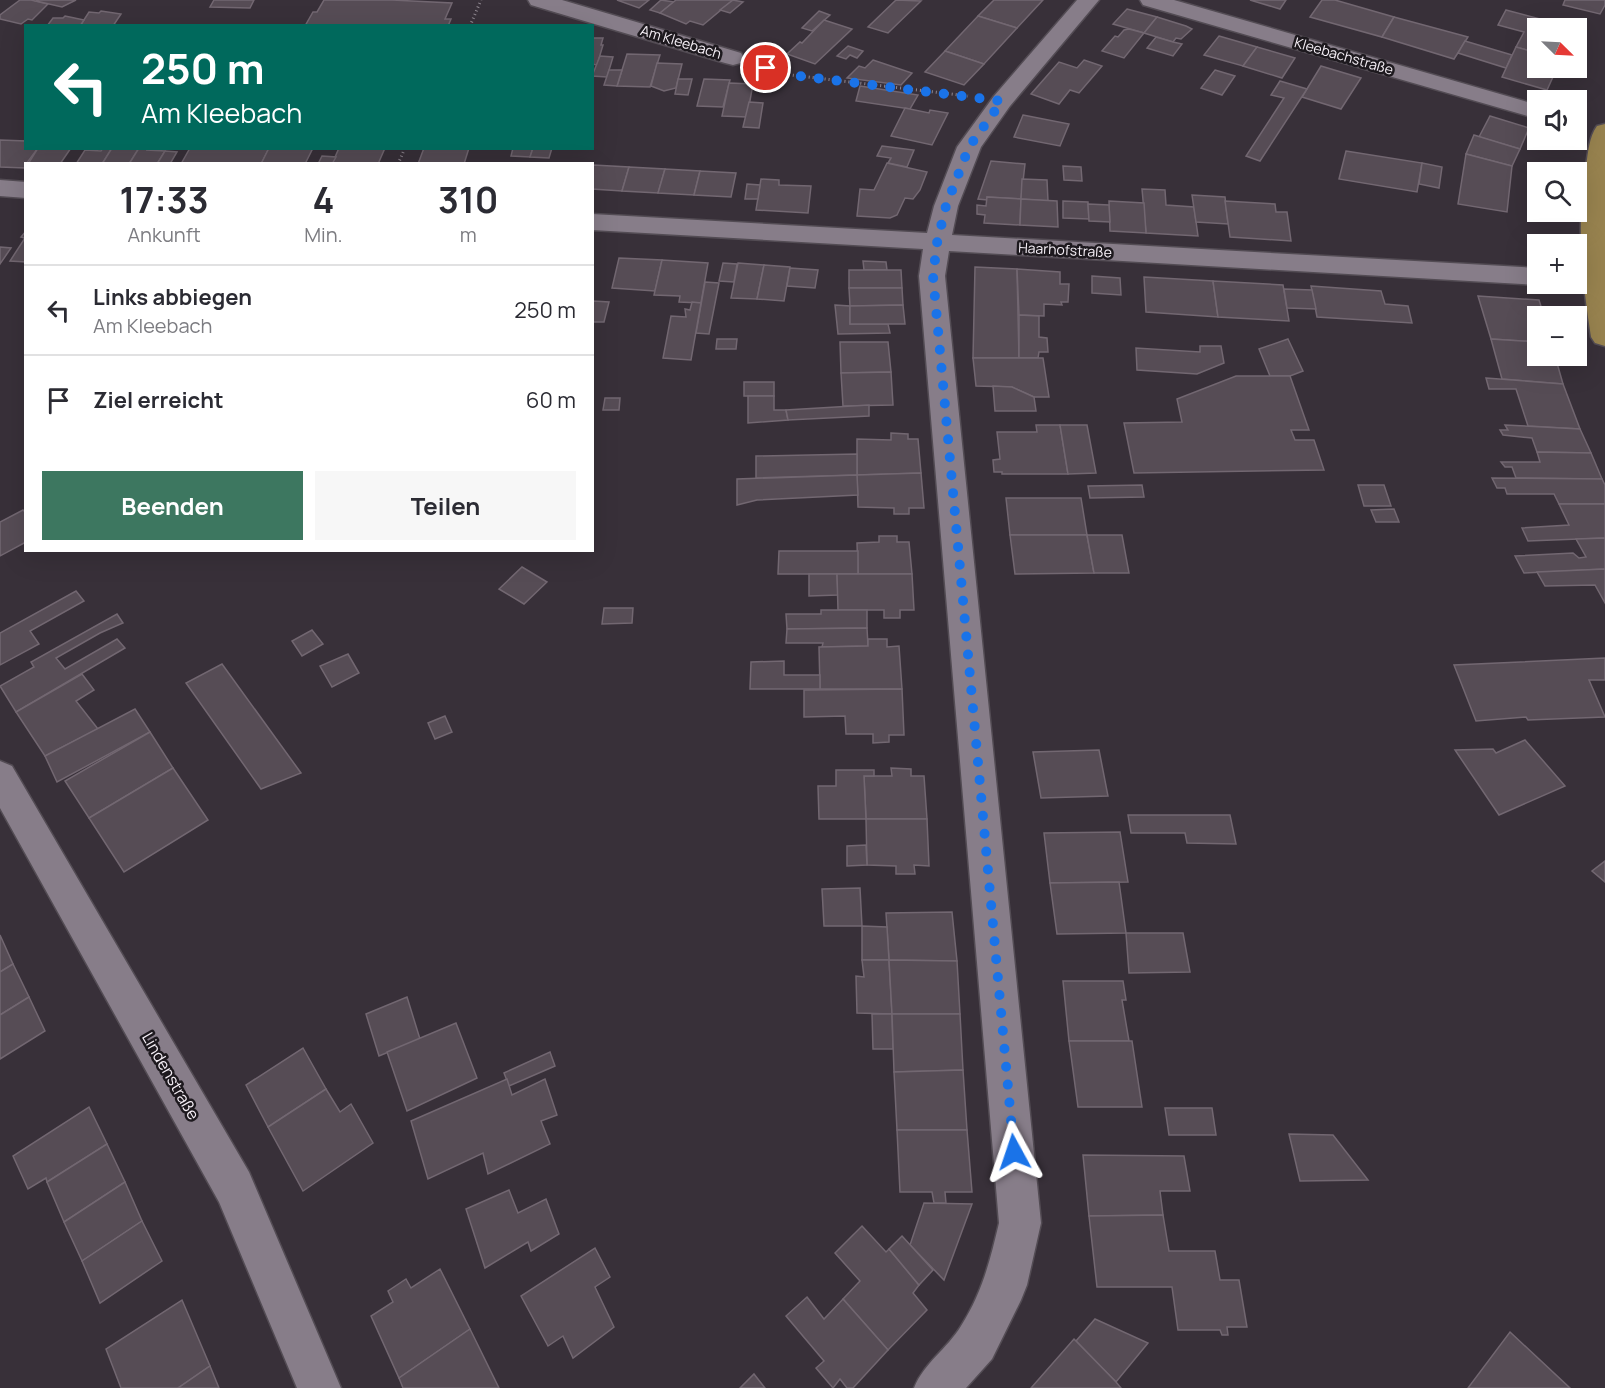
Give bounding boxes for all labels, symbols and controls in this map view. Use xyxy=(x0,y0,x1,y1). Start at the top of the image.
north arrow xyxy=(1527,18,1587,78)
map controls xyxy=(1527,18,1587,366)
street label: Am Kleebach xyxy=(638,20,724,63)
street label: Kleebachstraße xyxy=(1292,32,1396,79)
text: 250 m xyxy=(141,39,264,97)
pin xyxy=(740,42,791,93)
icon: left xyxy=(42,48,120,126)
icon: arrive xyxy=(749,51,782,84)
button: sound xyxy=(1527,90,1587,150)
text: Am Kleebach xyxy=(141,94,302,131)
button: search xyxy=(1527,162,1587,222)
text: 17:33 xyxy=(120,175,209,224)
text: 4 xyxy=(312,175,334,224)
text: 310 xyxy=(438,175,499,224)
text: Ankunft xyxy=(127,221,201,248)
text: Min. xyxy=(304,221,343,248)
text: m xyxy=(460,221,477,248)
button: + xyxy=(1527,234,1587,294)
street label: Haarhofstraße xyxy=(1018,238,1112,261)
text: Links abbiegen xyxy=(93,282,252,312)
icon: left xyxy=(42,294,75,327)
text: 250 m xyxy=(514,295,576,325)
button: − xyxy=(1527,306,1587,366)
text: Am Kleebach xyxy=(93,312,212,339)
icon: arrive xyxy=(42,384,75,417)
text: Ziel erreicht xyxy=(93,385,224,415)
text: 60 m xyxy=(526,385,576,415)
button: Beenden xyxy=(42,471,303,540)
button: Teilen xyxy=(315,471,576,540)
street label: Lindenstraße xyxy=(137,1028,205,1124)
position arrow xyxy=(982,1120,1046,1184)

